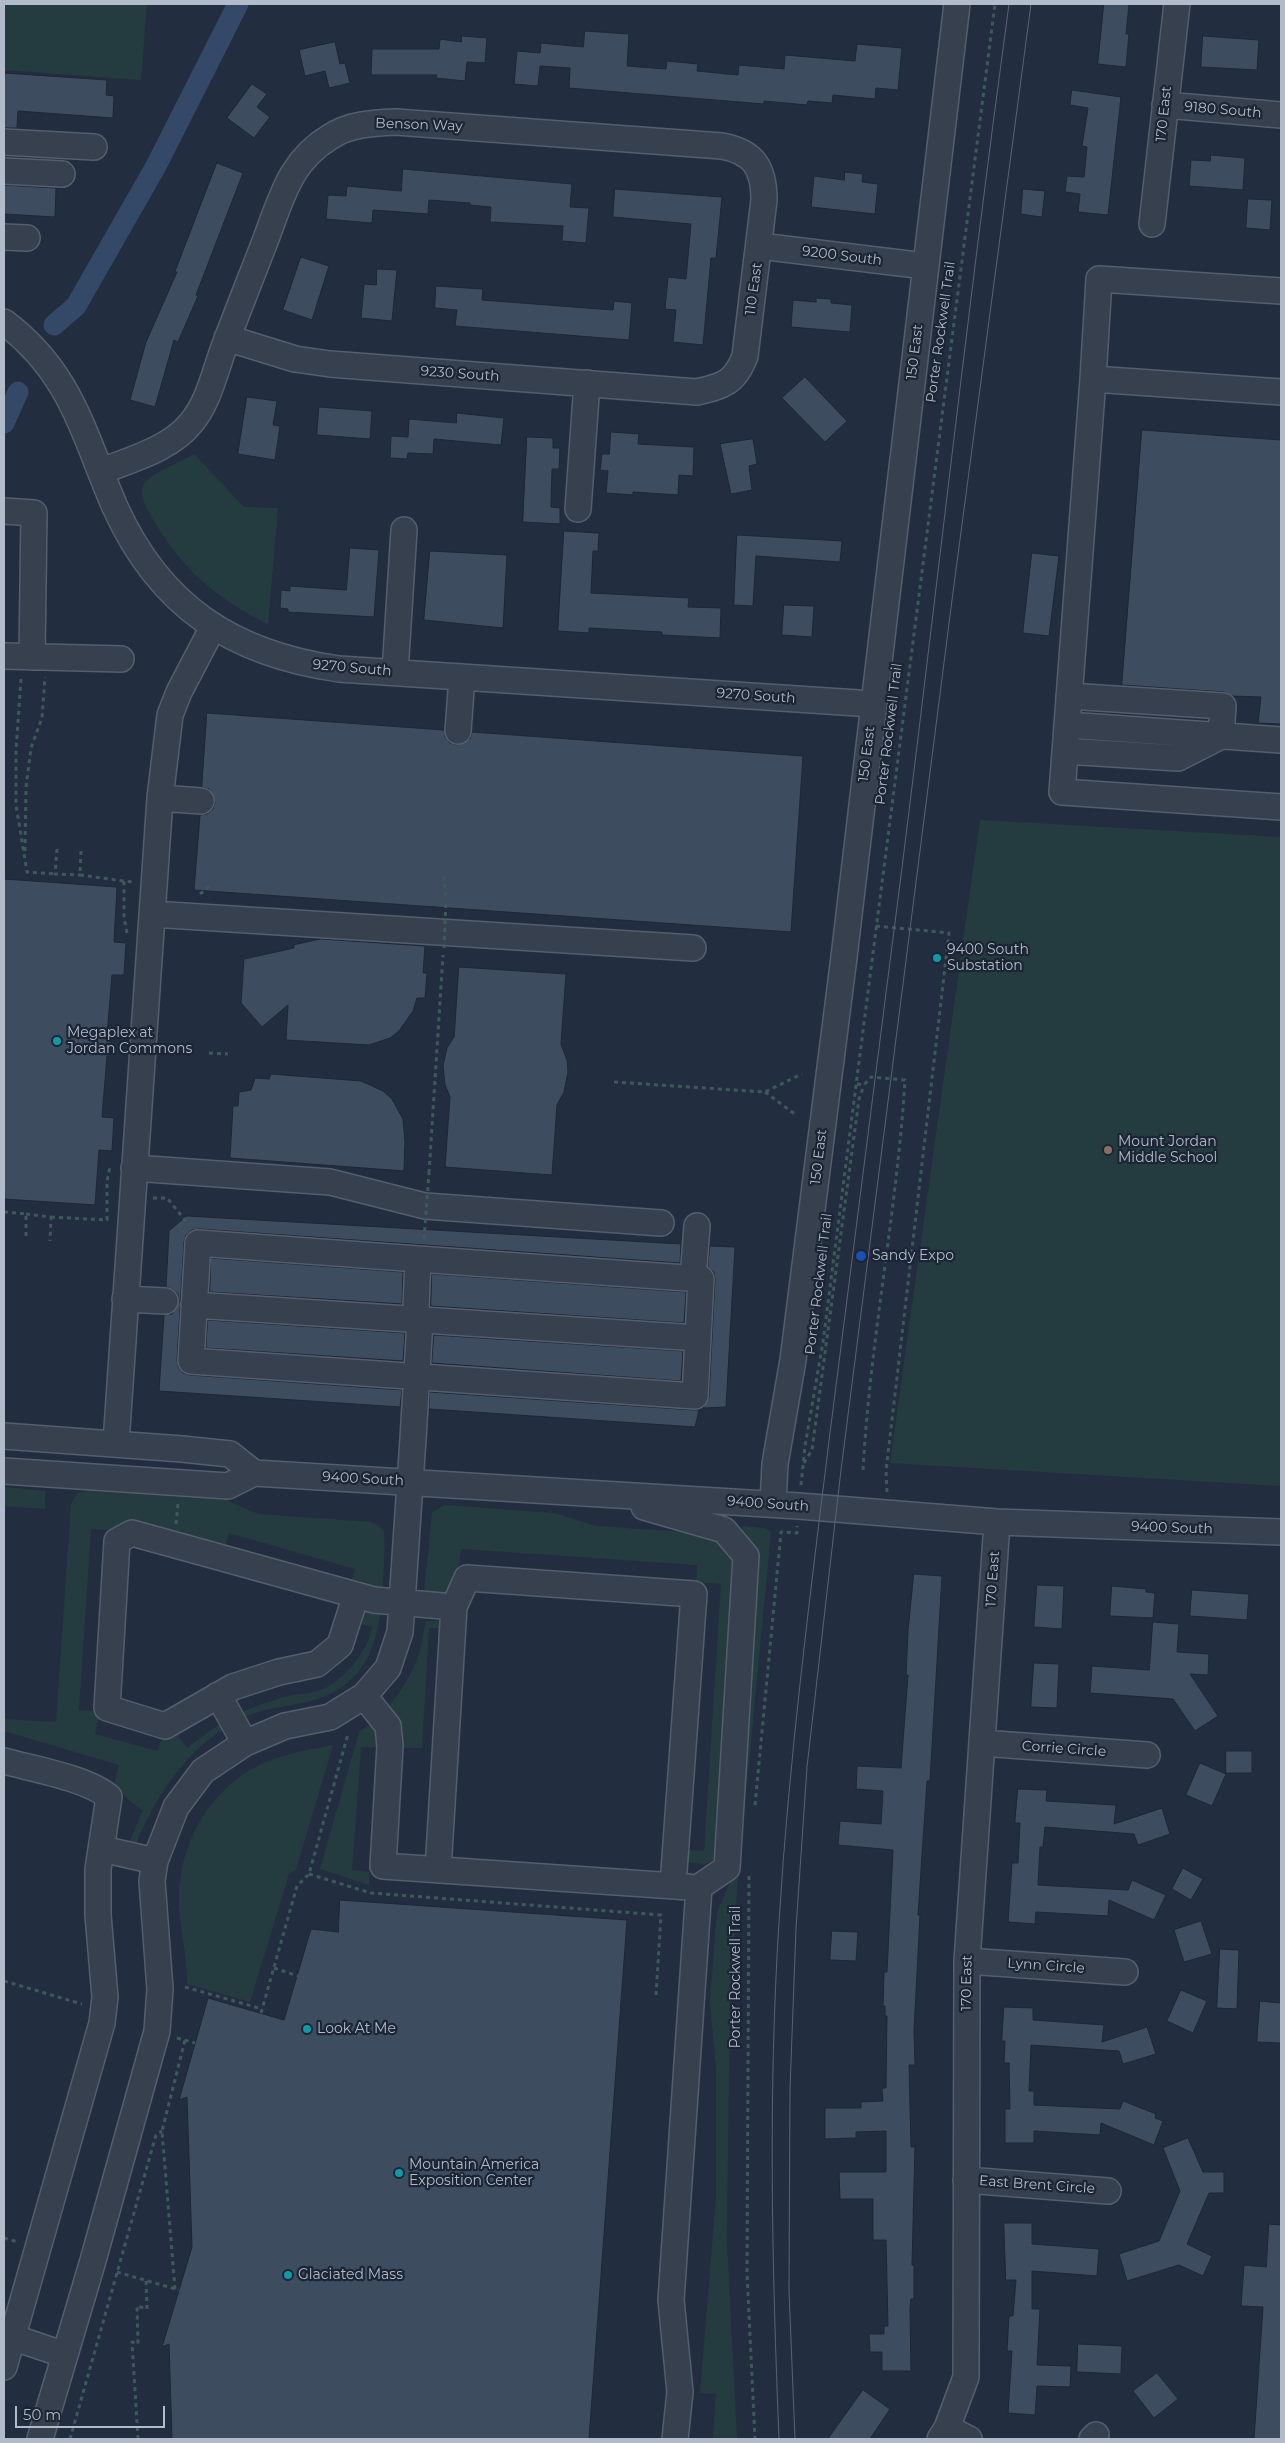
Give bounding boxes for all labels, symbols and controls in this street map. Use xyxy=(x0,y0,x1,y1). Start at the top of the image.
street label: 170 East xyxy=(1153,85,1175,143)
street label: 9180 South xyxy=(1184,98,1262,122)
street label: Benson Way xyxy=(375,115,463,135)
street label: 9200 South xyxy=(801,243,883,269)
street label: Porter Rockwell Trail xyxy=(923,260,959,404)
street label: 110 East xyxy=(742,262,766,316)
street label: 150 East xyxy=(903,323,927,381)
street label: 9230 South xyxy=(420,363,500,385)
street label: 9270 South xyxy=(312,656,392,680)
street label: Porter Rockwell Trail xyxy=(872,662,906,806)
street label: 9270 South xyxy=(716,685,796,707)
street label: 150 East xyxy=(855,725,879,783)
place label: 9400 South Substation xyxy=(947,942,1029,974)
marker: 9400 South Substation xyxy=(931,952,943,964)
place label: Megaplex at Jordan Commons xyxy=(67,1025,192,1058)
marker: Megaplex at Jordan Commons xyxy=(51,1035,63,1047)
street label: 150 East xyxy=(807,1128,831,1186)
place label: Mount Jordan Middle School xyxy=(1118,1134,1217,1166)
marker: Mount Jordan Middle School xyxy=(1102,1144,1114,1156)
street label: Porter Rockwell Trail xyxy=(802,1212,836,1356)
place label: Sandy Expo xyxy=(872,1248,954,1264)
marker: Sandy Expo xyxy=(854,1249,868,1263)
street label: 9400 South xyxy=(322,1468,404,1490)
street label: 9400 South xyxy=(727,1493,809,1515)
street label: 9400 South xyxy=(1131,1518,1213,1538)
street label: 170 East xyxy=(983,1550,1003,1608)
street label: Corrie Circle xyxy=(1021,1738,1107,1760)
street label: Porter Rockwell Trail xyxy=(728,1906,744,2048)
street label: 170 East xyxy=(958,1955,976,2011)
street label: Lynn Circle xyxy=(1007,1955,1085,1977)
place label: Look At Me xyxy=(317,2021,396,2037)
marker: Look At Me xyxy=(301,2023,313,2035)
place label: Mountain America Exposition Center xyxy=(409,2157,539,2190)
marker: Mountain America Exposition Center xyxy=(393,2167,405,2179)
street label: East Brent Circle xyxy=(979,2173,1095,2197)
place label: Glaciated Mass xyxy=(298,2267,403,2283)
marker: Glaciated Mass xyxy=(282,2269,294,2281)
scale bar xyxy=(18,2396,168,2428)
text: 50 m xyxy=(23,2405,61,2424)

